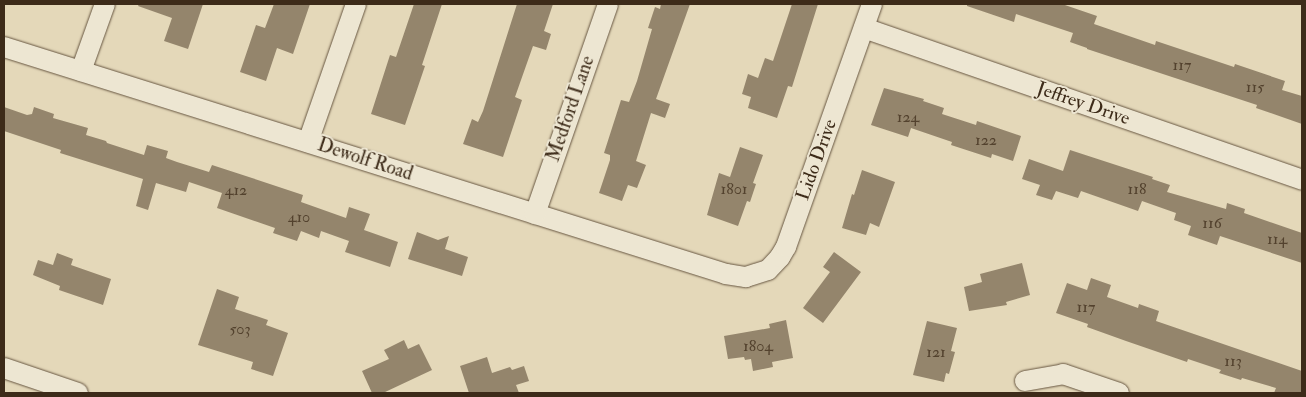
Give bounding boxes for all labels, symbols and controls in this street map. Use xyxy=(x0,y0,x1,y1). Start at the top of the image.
street label: Medford Lane xyxy=(542,53,600,165)
house number: 117 xyxy=(1173,55,1191,75)
street label: Jeffrey Drive xyxy=(1033,77,1133,131)
house number: 115 xyxy=(1246,77,1264,97)
house number: 124 xyxy=(897,107,919,127)
street label: Lido Drive xyxy=(792,116,842,204)
house number: 122 xyxy=(975,130,997,150)
street label: Dewolf Road xyxy=(314,134,416,186)
house number: 1801 xyxy=(720,179,748,199)
house number: 118 xyxy=(1128,179,1146,199)
house number: 412 xyxy=(225,180,247,200)
house number: 410 xyxy=(288,207,310,227)
house number: 116 xyxy=(1202,213,1222,233)
house number: 114 xyxy=(1267,229,1287,249)
house number: 117 xyxy=(1077,297,1095,317)
house number: 503 xyxy=(229,319,251,339)
house number: 1804 xyxy=(743,336,773,356)
house number: 121 xyxy=(926,342,946,362)
house number: 113 xyxy=(1224,351,1242,371)

